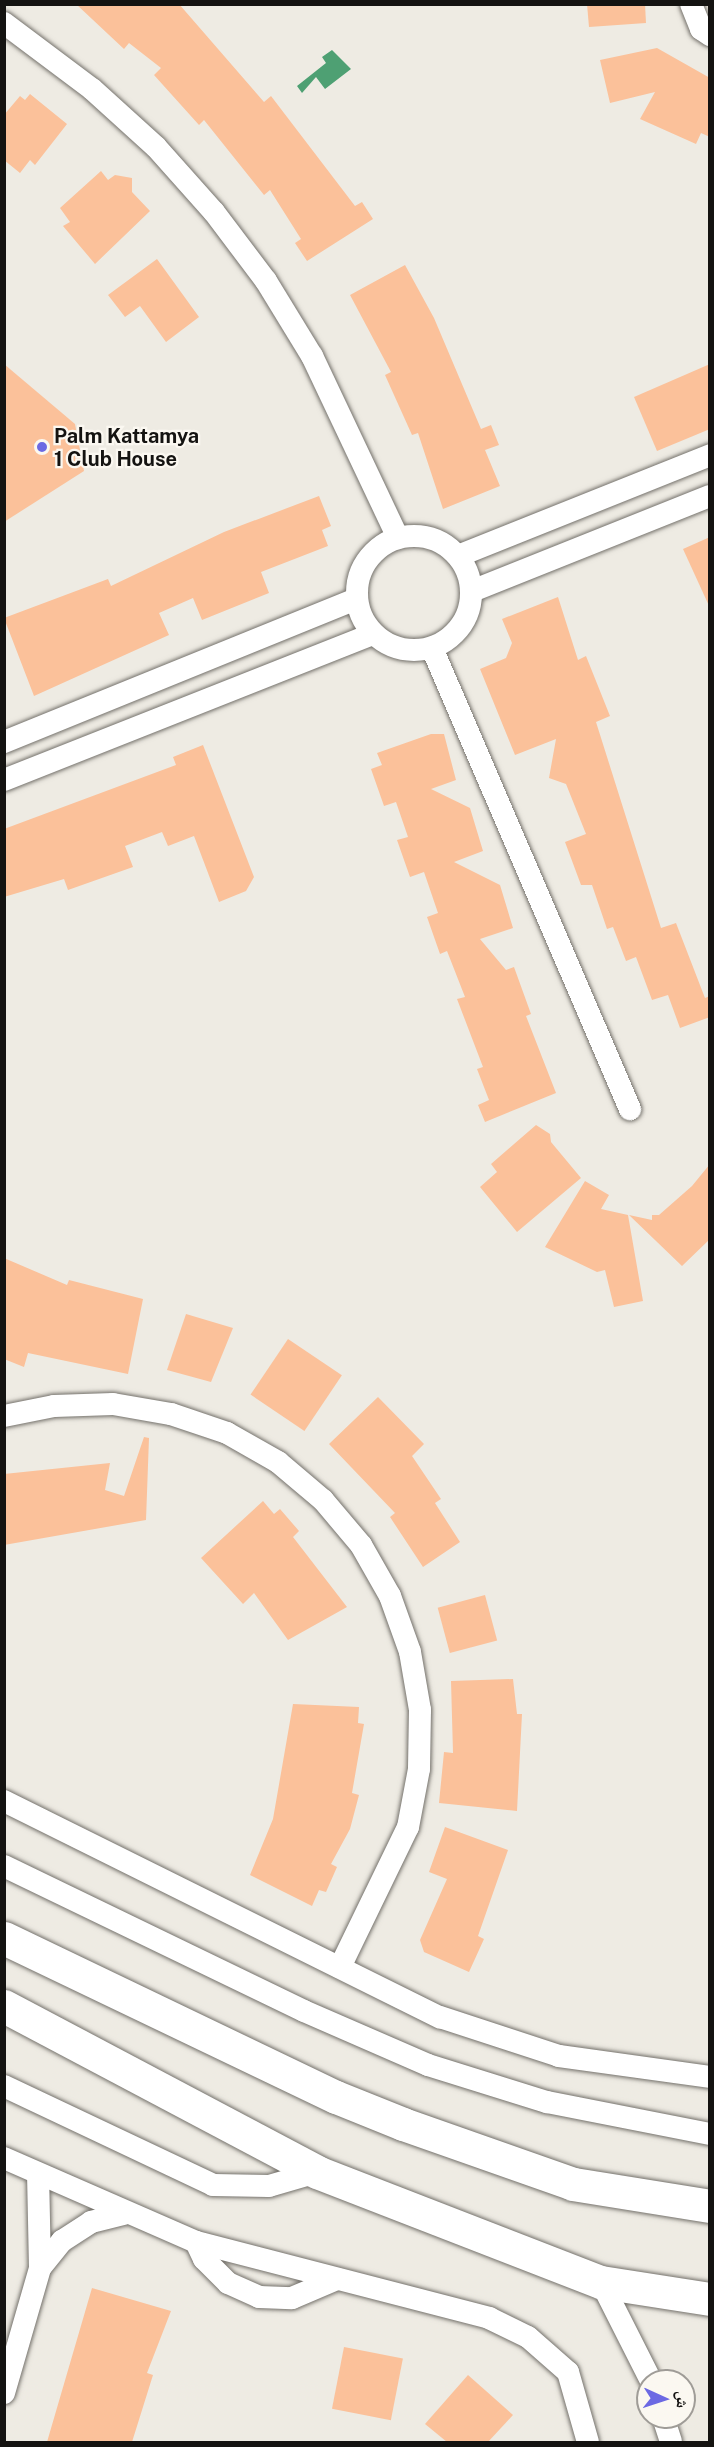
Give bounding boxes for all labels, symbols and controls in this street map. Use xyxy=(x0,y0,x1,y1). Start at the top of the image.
place label: Palm Kattamya 1 Club House xyxy=(54,424,199,471)
marker: Palm Kattamya 1 Club House xyxy=(35,440,49,454)
north arrow xyxy=(636,2369,696,2429)
text: ش xyxy=(673,2391,692,2409)

